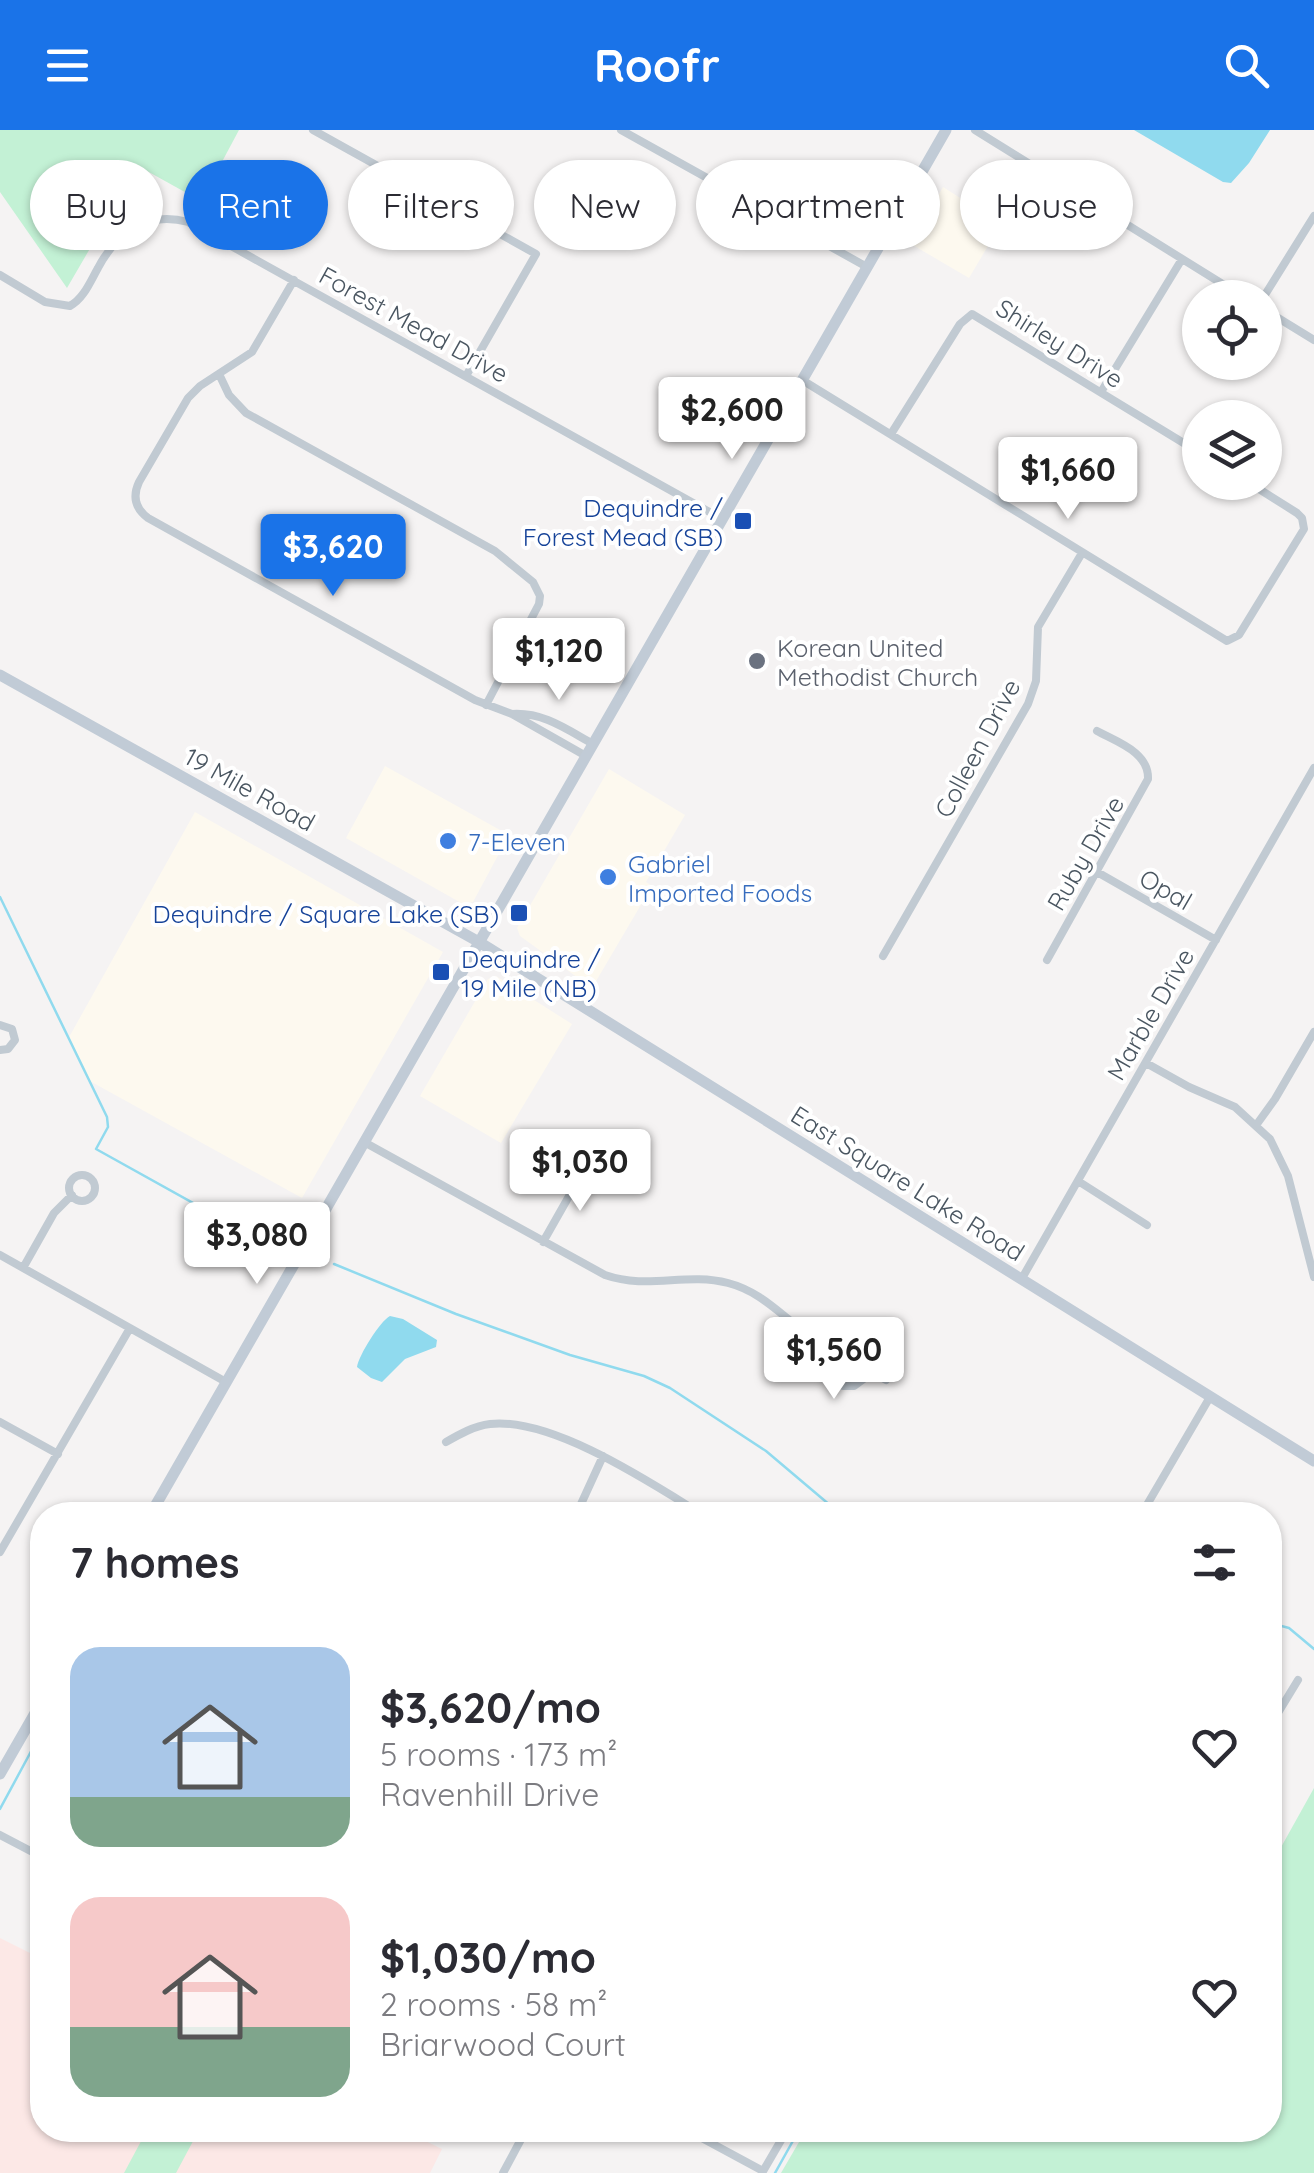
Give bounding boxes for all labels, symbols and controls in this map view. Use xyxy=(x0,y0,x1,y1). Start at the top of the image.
text: Roofr xyxy=(594,37,720,93)
icon: menu xyxy=(40,38,95,93)
icon: search xyxy=(1219,38,1274,93)
chip: Buy xyxy=(30,160,163,250)
chip: Rent xyxy=(183,160,328,250)
chip: Filters xyxy=(348,160,514,250)
chip: New xyxy=(534,160,676,250)
chip: Apartment xyxy=(696,160,940,250)
chip: House xyxy=(960,160,1133,250)
street label: Forest Mead Drive xyxy=(314,259,514,389)
map controls xyxy=(1182,280,1282,500)
button: locate xyxy=(1182,280,1282,380)
street label: Shirley Drive xyxy=(991,292,1129,394)
pin: $2,600 xyxy=(651,377,813,462)
text: $2,600 xyxy=(680,389,784,429)
button: layers xyxy=(1182,400,1282,500)
pin: $1,660 xyxy=(987,437,1149,522)
text: $1,660 xyxy=(1020,449,1116,489)
place label: Dequindre / Forest Mead (SB) xyxy=(523,492,723,552)
marker: Dequindre / Forest Mead (SB) xyxy=(732,510,754,532)
pin: $3,620 xyxy=(252,514,414,599)
text: $3,620 xyxy=(283,526,383,566)
pin: $1,120 xyxy=(478,618,640,703)
text: $1,120 xyxy=(515,630,603,670)
place label: Korean United Methodist Church xyxy=(777,632,978,692)
marker: Korean United Methodist Church xyxy=(746,650,768,672)
street label: Colleen Drive xyxy=(928,673,1026,823)
street label: 19 Mile Road xyxy=(179,740,321,838)
street label: Ruby Drive xyxy=(1040,790,1130,916)
place label: 7-Eleven xyxy=(468,826,566,857)
marker: 7-Eleven xyxy=(437,830,459,852)
place label: Gabriel Imported Foods xyxy=(628,848,812,908)
street label: Opal xyxy=(1134,862,1198,916)
marker: Gabriel Imported Foods xyxy=(597,866,619,888)
place label: Dequindre / Square Lake (SB) xyxy=(153,898,499,929)
marker: Dequindre / Square Lake (SB) xyxy=(508,902,530,924)
street label: Marble Drive xyxy=(1100,942,1200,1086)
place label: Dequindre / 19 Mile (NB) xyxy=(461,943,601,1003)
marker: Dequindre / 19 Mile (NB) xyxy=(430,961,452,983)
street label: East Square Lake Road xyxy=(786,1099,1030,1267)
pin: $1,030 xyxy=(499,1129,661,1214)
text: $1,030 xyxy=(532,1141,628,1181)
pin: $3,080 xyxy=(176,1202,338,1287)
text: $3,080 xyxy=(206,1214,308,1254)
pin: $1,560 xyxy=(753,1317,915,1402)
text: $1,560 xyxy=(786,1329,882,1369)
icon: filters xyxy=(1187,1535,1242,1590)
text: 7 homes xyxy=(70,1536,239,1589)
text: $3,620/mo xyxy=(380,1681,601,1734)
icon: home xyxy=(150,1687,270,1807)
icon: heart xyxy=(1187,1720,1242,1775)
text: 5 rooms · 173 m² xyxy=(380,1734,617,1774)
text: Ravenhill Drive xyxy=(380,1774,599,1814)
text: $1,030/mo xyxy=(380,1931,596,1984)
icon: home xyxy=(150,1937,270,2057)
icon: heart xyxy=(1187,1970,1242,2025)
text: 2 rooms · 58 m² xyxy=(380,1984,607,2024)
text: Briarwood Court xyxy=(380,2024,626,2064)

